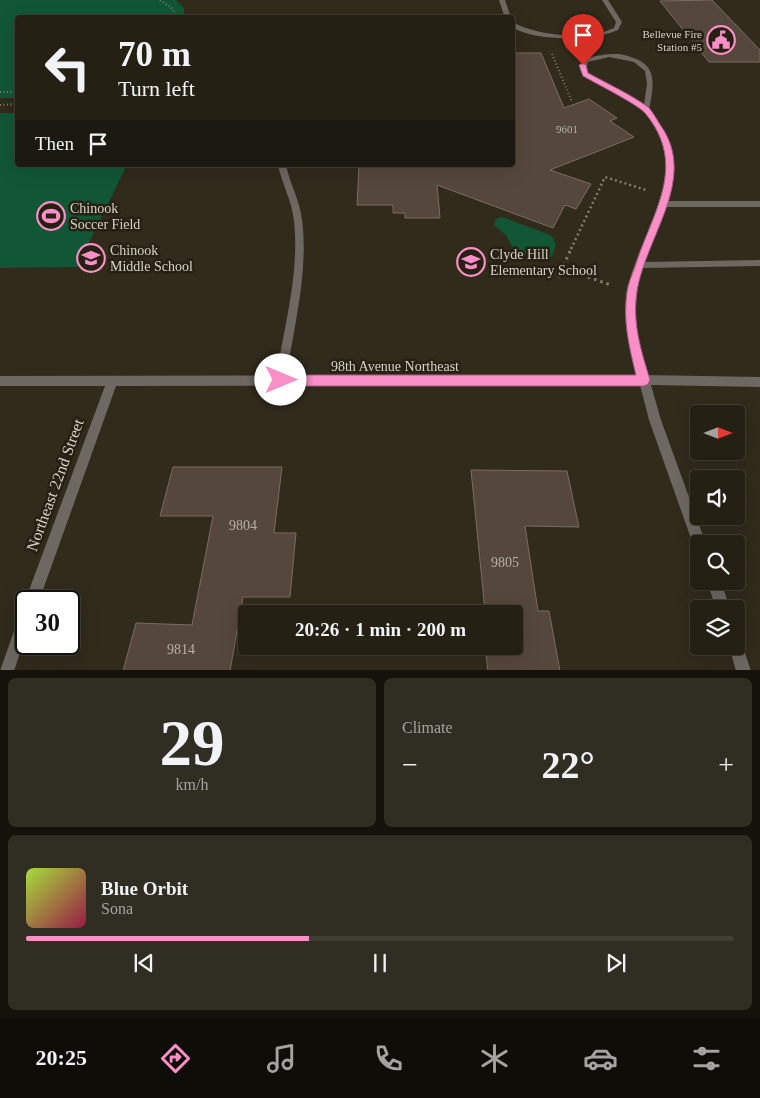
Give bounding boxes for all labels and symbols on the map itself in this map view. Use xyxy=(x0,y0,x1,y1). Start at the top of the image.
pin xyxy=(562,14,604,65)
public building icon: Bellevue Fire Station #5 xyxy=(706,25,736,55)
place label: Bellevue Fire Station #5 xyxy=(642,28,702,53)
house number: 9601 xyxy=(556,123,578,135)
sports icon: Chinook Soccer Field xyxy=(36,201,66,231)
place label: Chinook Soccer Field xyxy=(70,201,140,232)
school or university icon: Chinook Middle School xyxy=(76,243,106,273)
place label: Chinook Middle School xyxy=(110,243,193,274)
school or university icon: Clyde Hill Elementary School xyxy=(456,247,486,277)
place label: Clyde Hill Elementary School xyxy=(490,247,597,278)
position arrow xyxy=(254,353,306,405)
street label: 98th Avenue Northeast xyxy=(331,359,459,374)
north arrow xyxy=(690,405,745,460)
street label: Northeast 22nd Street xyxy=(23,416,87,553)
house number: 9804 xyxy=(229,518,257,533)
house number: 9805 xyxy=(491,555,519,570)
speed limit sign: 30 xyxy=(15,590,80,655)
house number: 9814 xyxy=(167,642,195,657)

